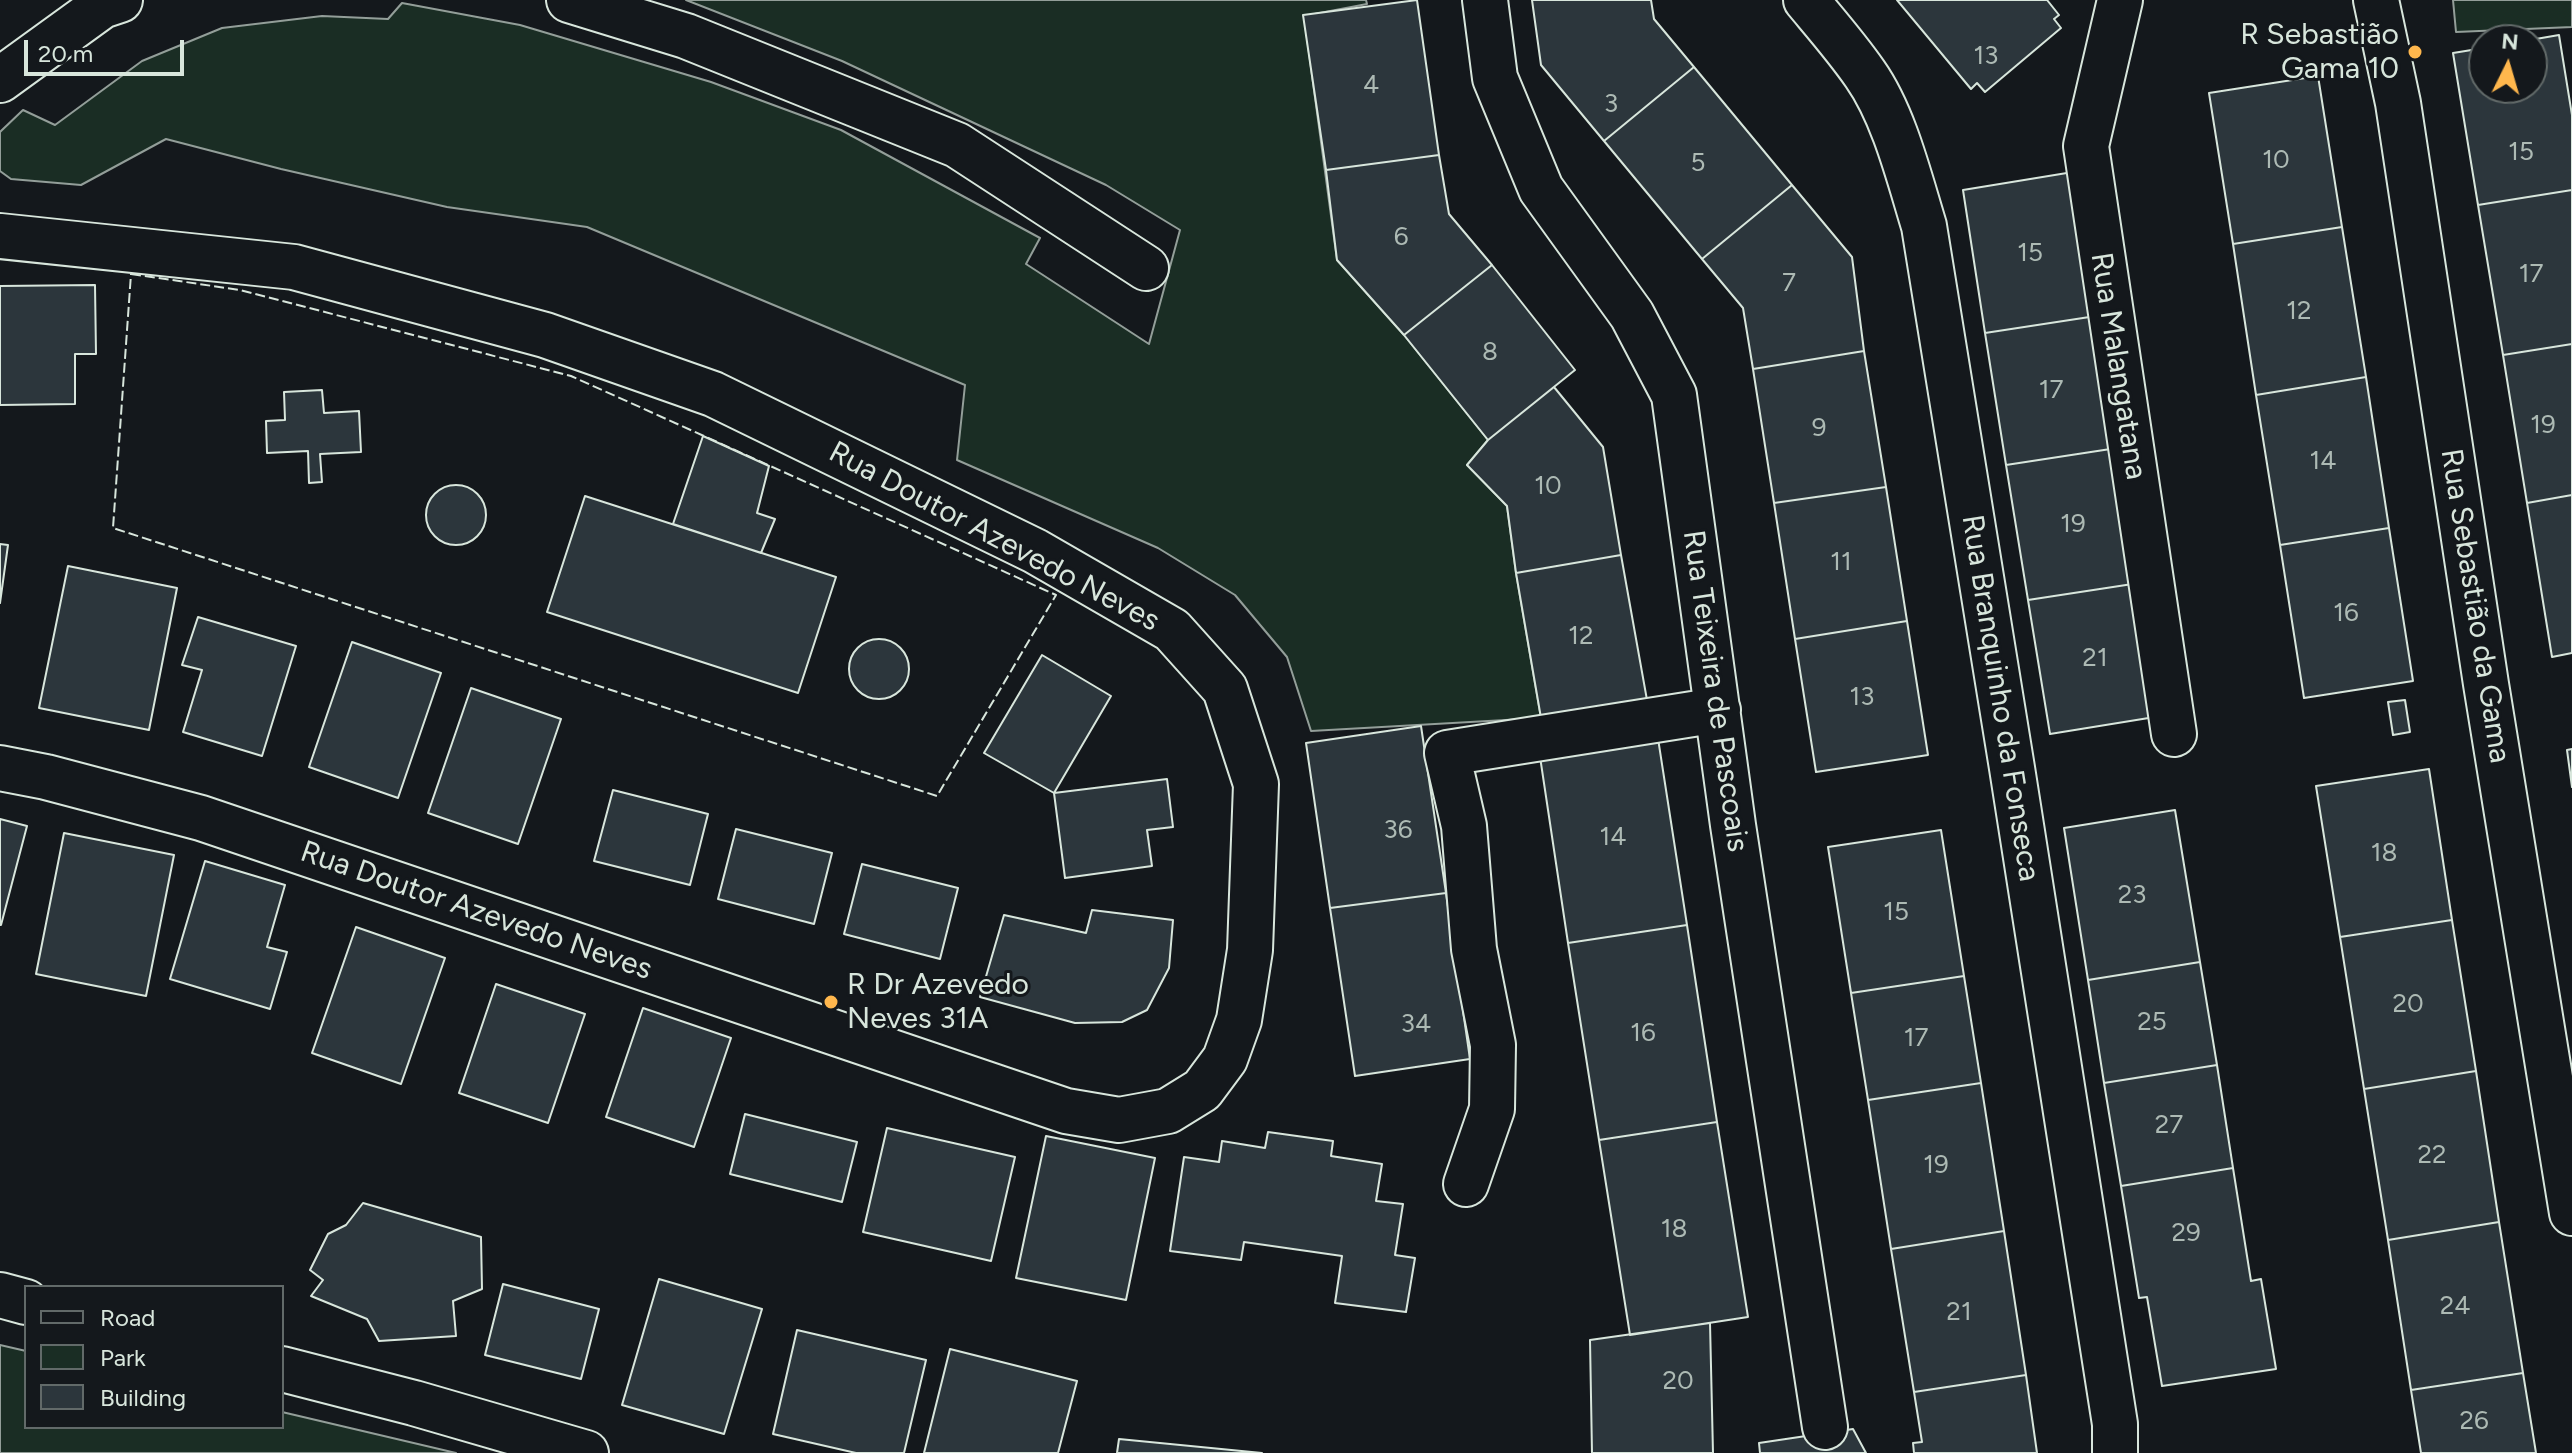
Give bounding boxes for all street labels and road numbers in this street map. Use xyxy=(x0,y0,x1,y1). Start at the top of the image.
street label: Rua Malangatana xyxy=(2082,250,2154,482)
street label: Rua Doutor Azevedo Neves xyxy=(823,434,1165,640)
street label: Rua Sebastião da Gama xyxy=(2432,446,2518,766)
street label: Rua Branquinho da Fonseca xyxy=(1953,512,2047,884)
street label: Rua Teixeira de Pascoais xyxy=(1675,528,1755,854)
street label: Rua Doutor Azevedo Neves xyxy=(296,834,656,988)

